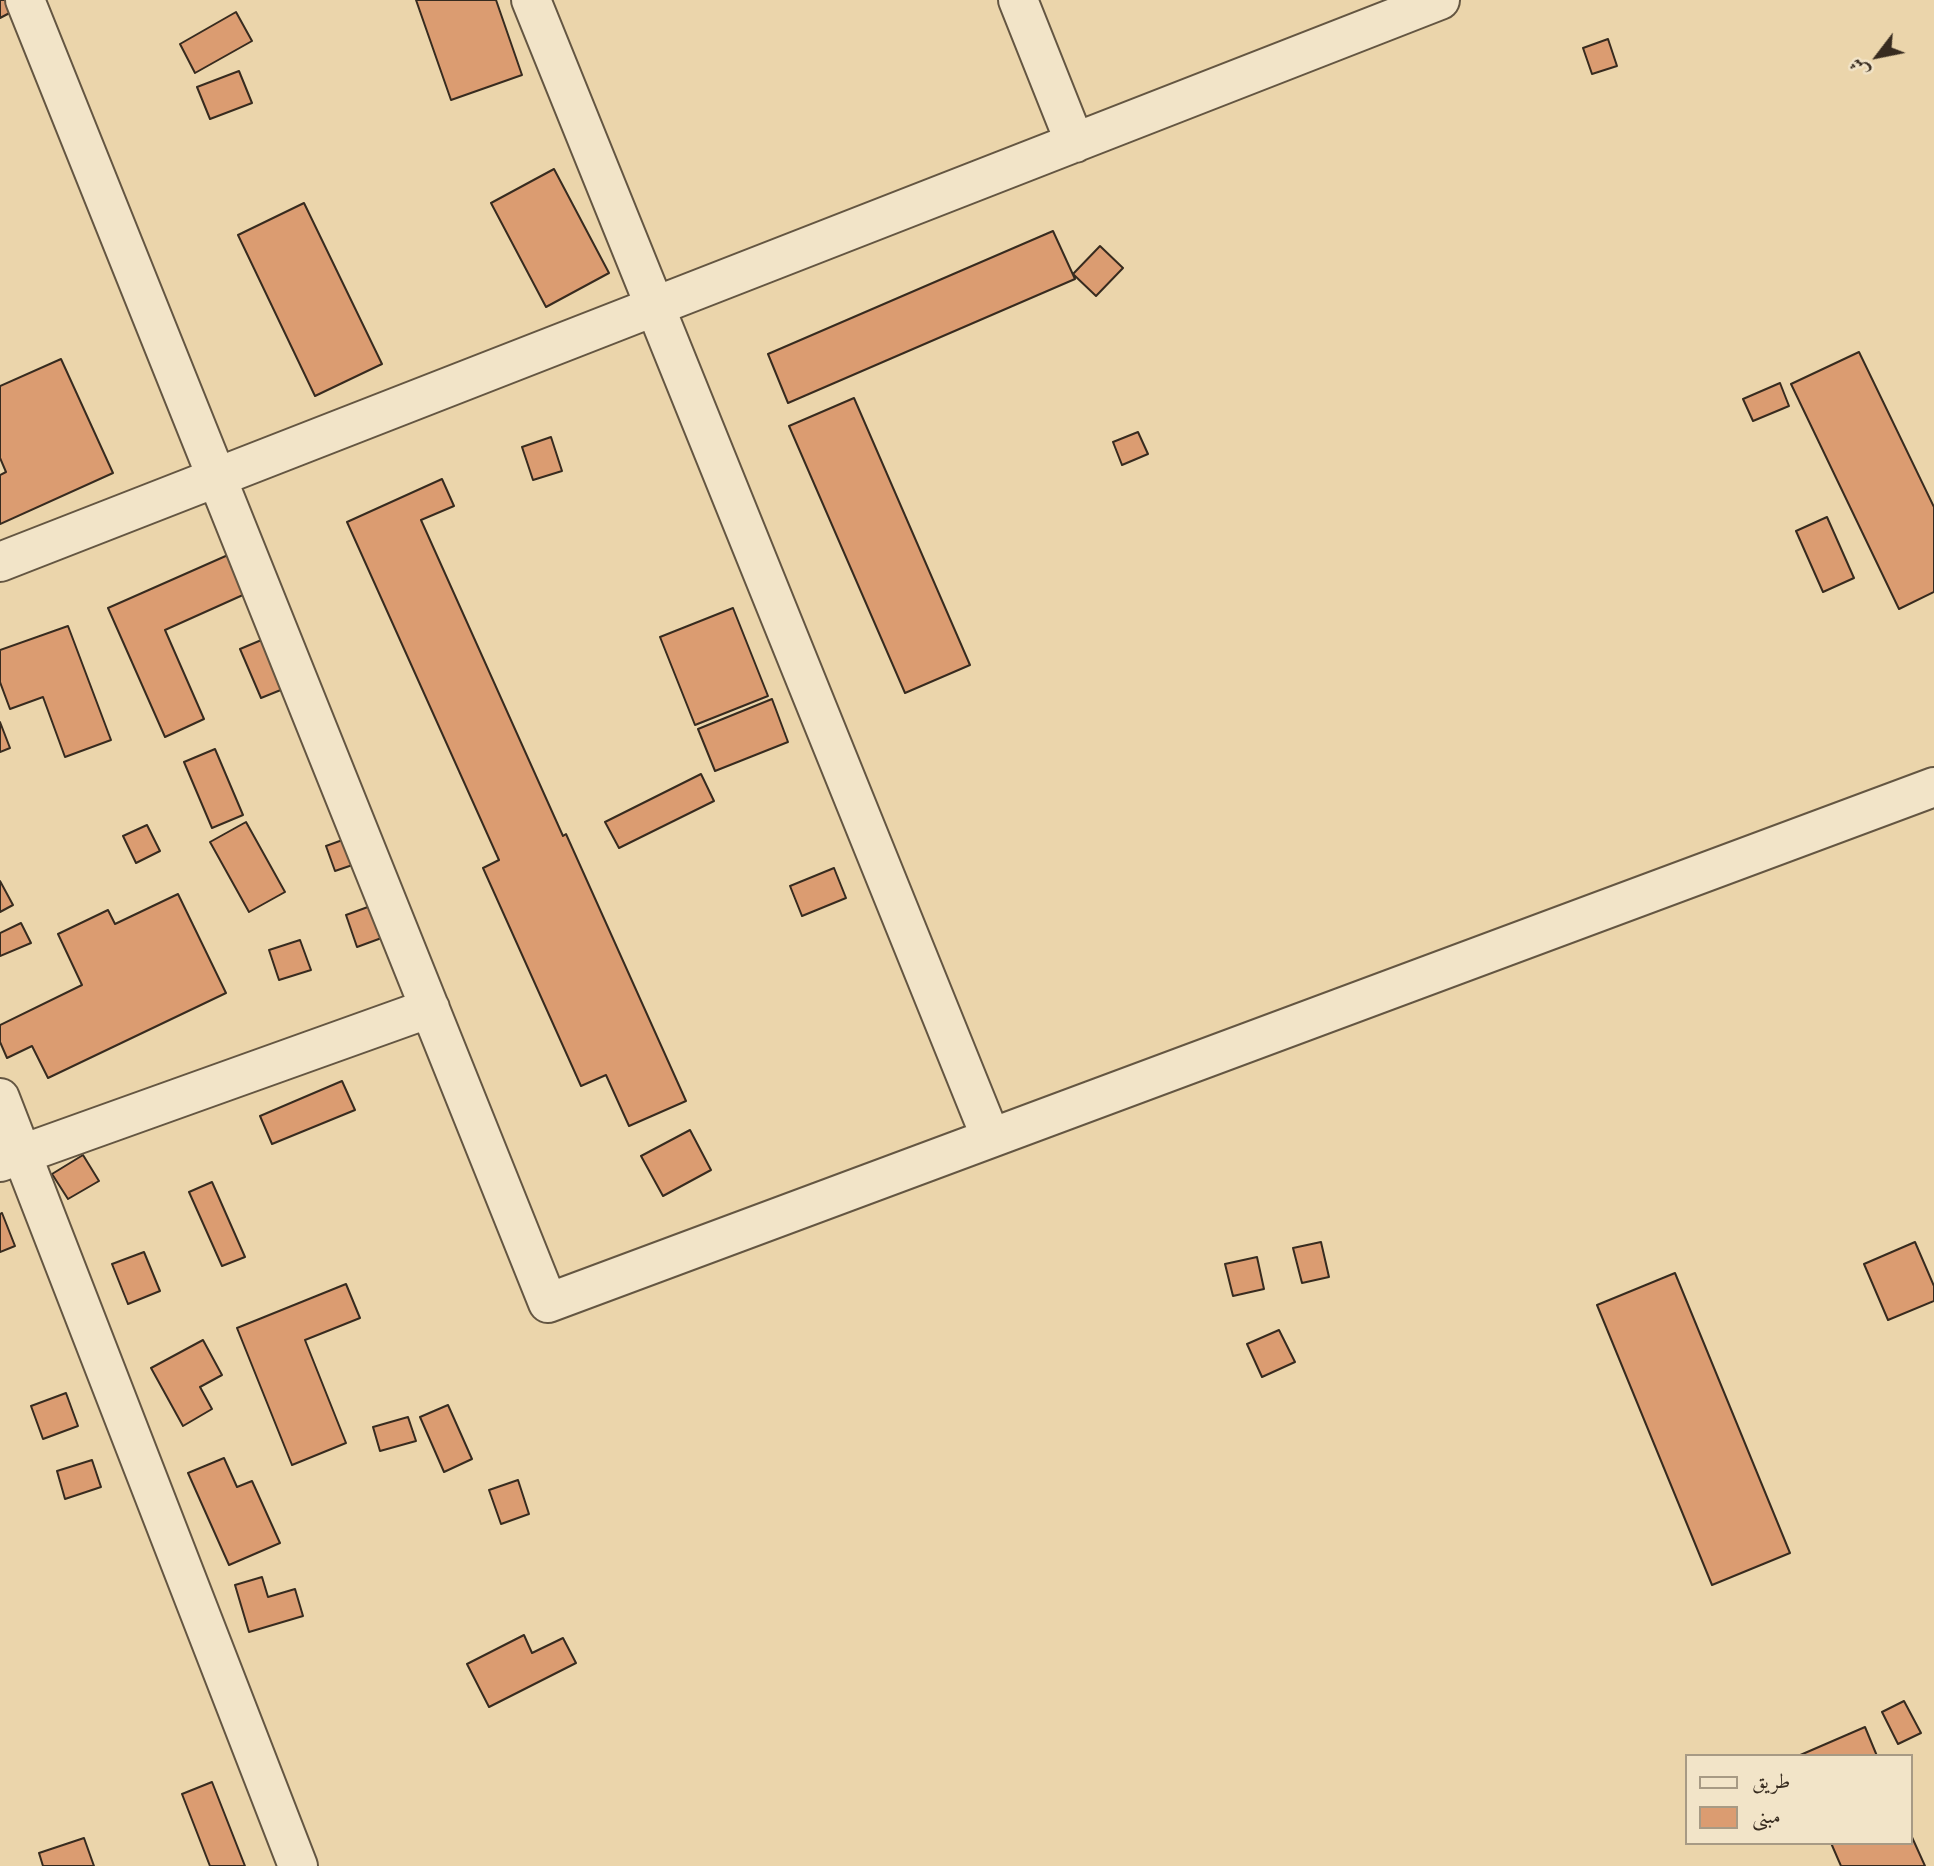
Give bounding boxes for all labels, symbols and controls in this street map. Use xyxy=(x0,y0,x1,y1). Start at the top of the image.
north arrow xyxy=(1843,21,1913,91)
text: ش xyxy=(1844,52,1876,82)
legend xyxy=(1686,1754,1913,1845)
text: طريق xyxy=(1752,1768,1790,1797)
text: مبنى xyxy=(1752,1803,1781,1832)

